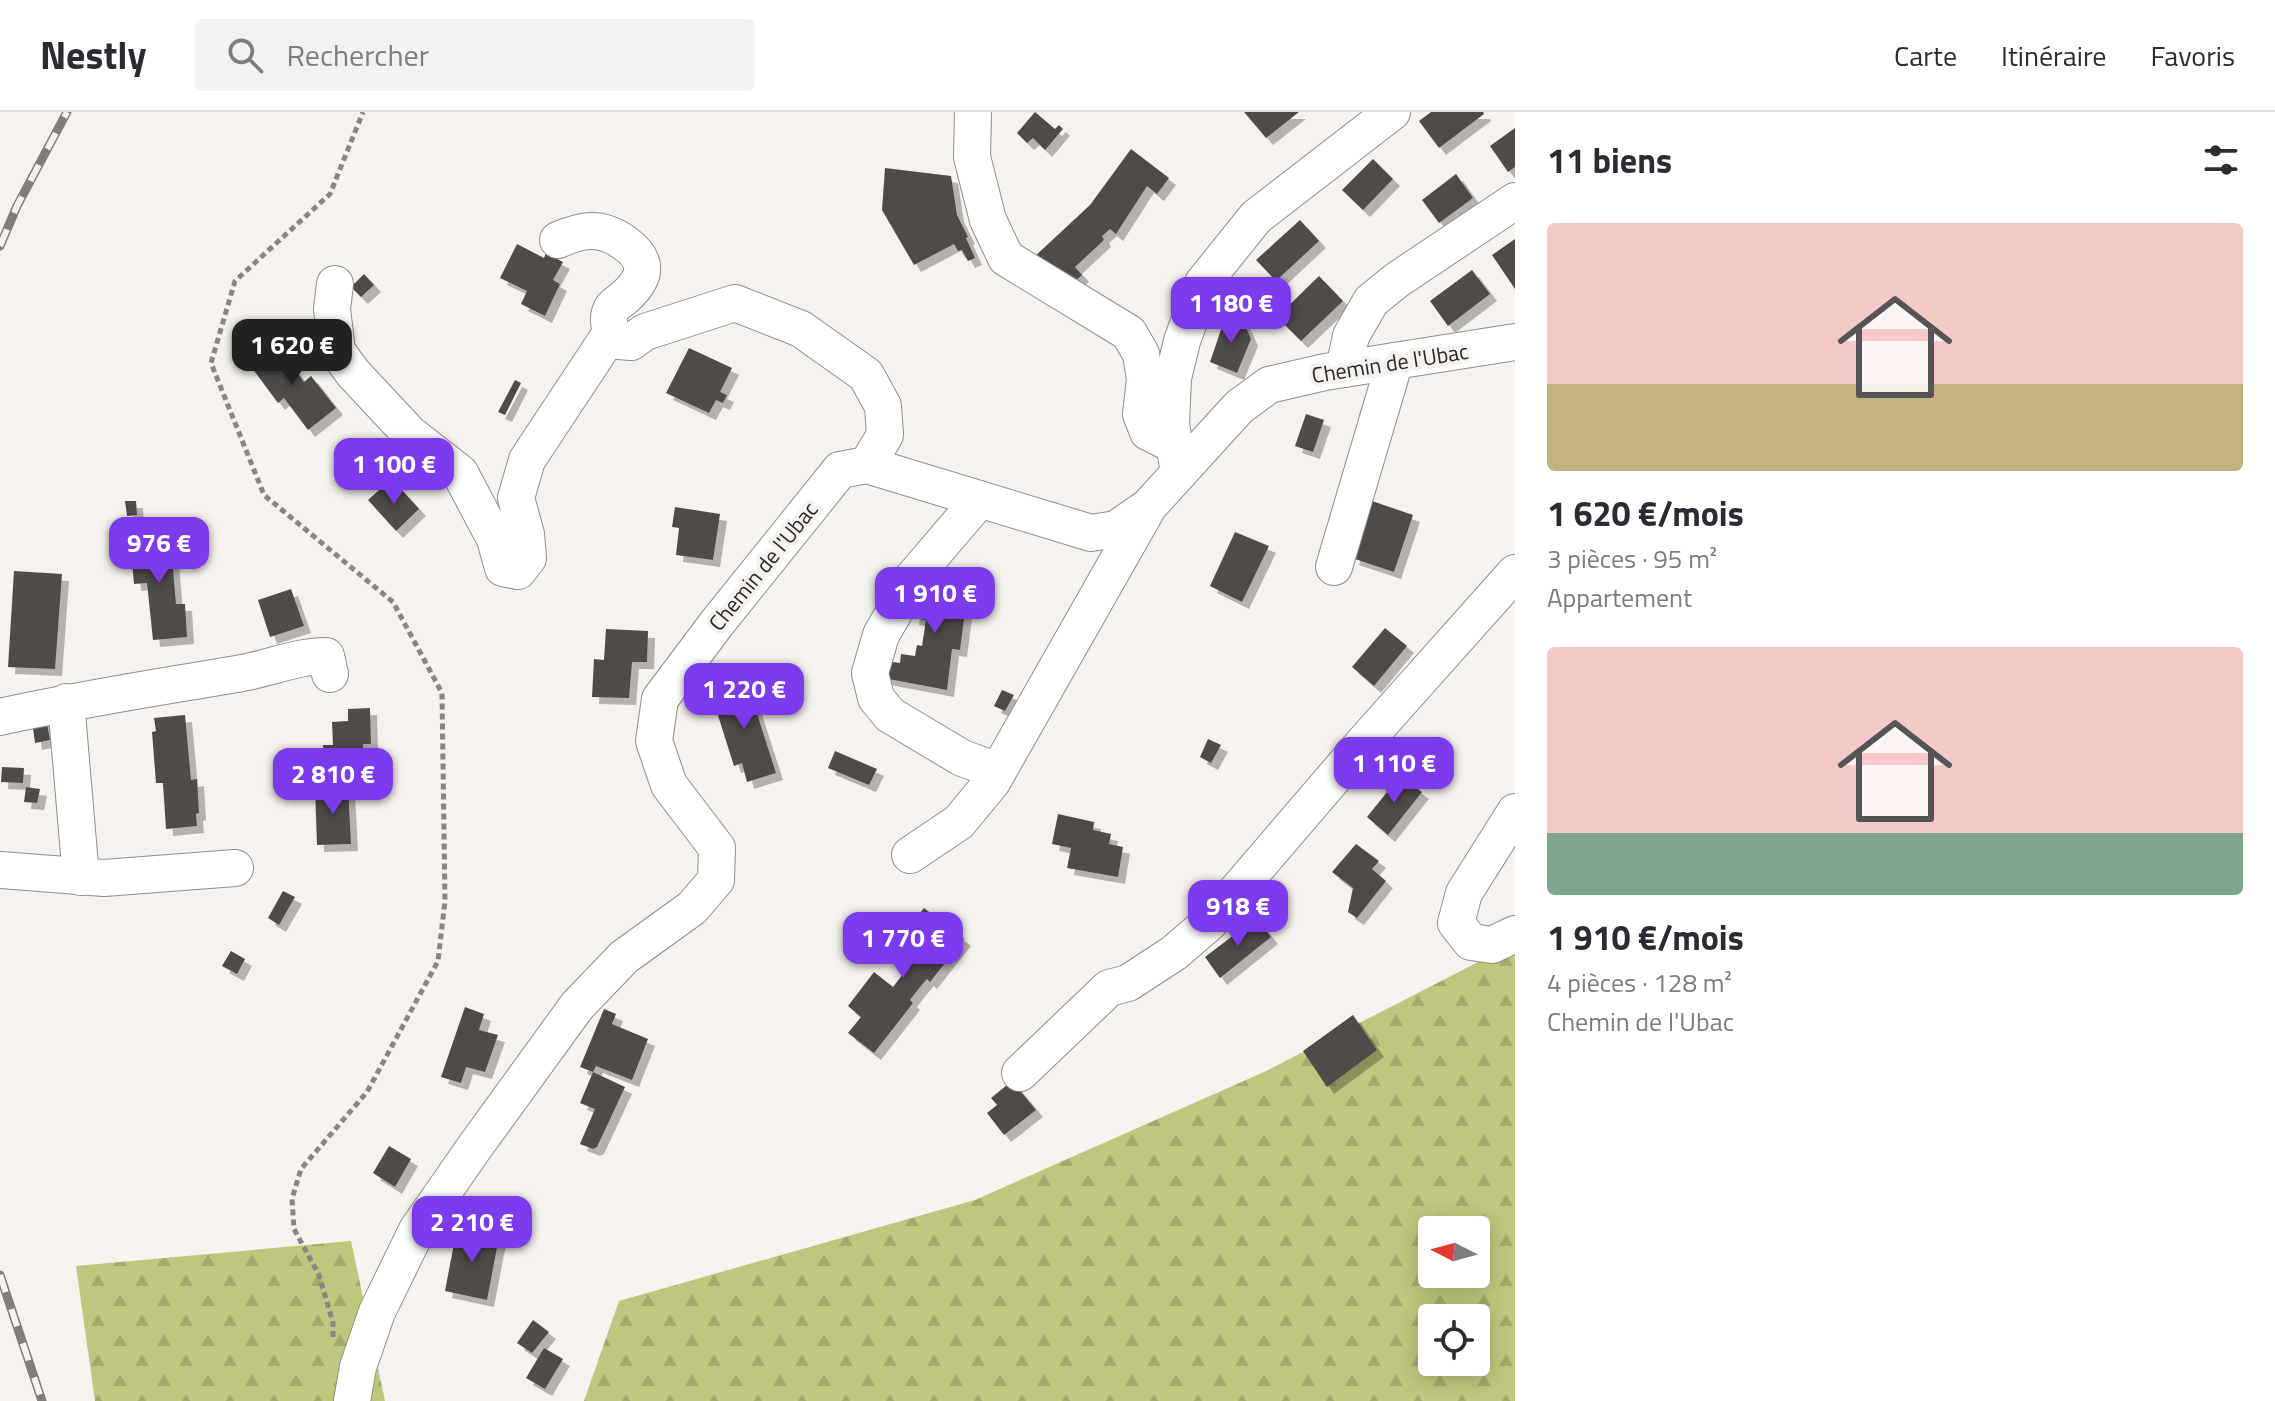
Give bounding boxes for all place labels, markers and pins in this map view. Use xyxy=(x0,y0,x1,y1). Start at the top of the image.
pin: 1 180 € xyxy=(1157,277,1305,345)
pin: 1 620 € xyxy=(218,319,366,387)
pin: 1 100 € xyxy=(320,438,468,506)
pin: 976 € xyxy=(103,517,215,585)
pin: 1 910 € xyxy=(861,567,1009,635)
pin: 1 220 € xyxy=(670,663,818,731)
pin: 1 110 € xyxy=(1320,737,1468,805)
pin: 2 810 € xyxy=(259,748,407,816)
pin: 918 € xyxy=(1182,880,1294,948)
pin: 1 770 € xyxy=(829,912,977,980)
pin: 2 210 € xyxy=(398,1196,546,1264)

